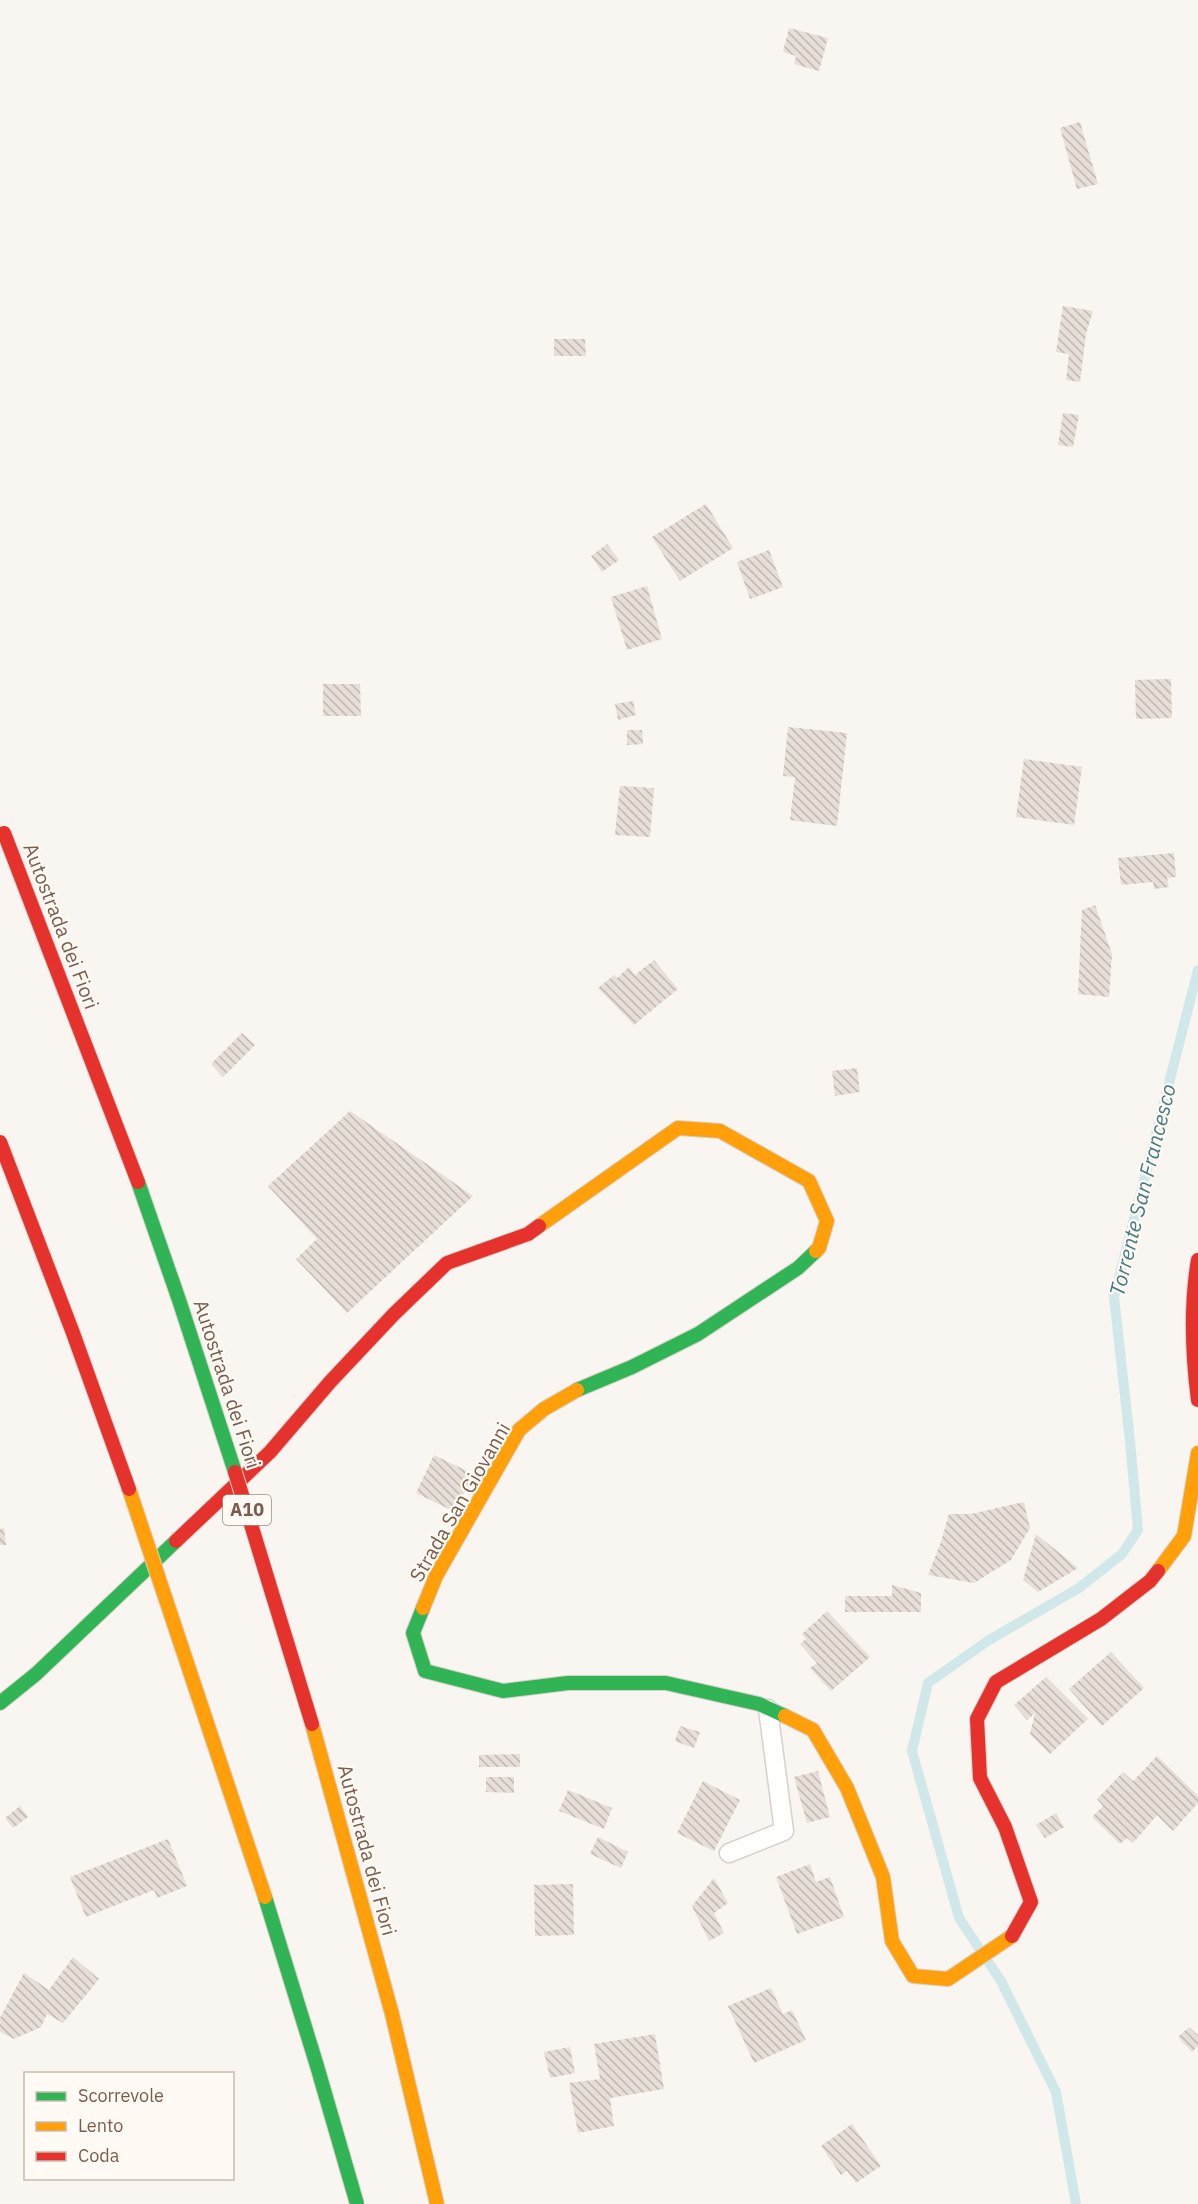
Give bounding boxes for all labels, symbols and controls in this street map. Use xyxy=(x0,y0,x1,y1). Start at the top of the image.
street label: Autostrada dei Fiori xyxy=(17,839,106,1013)
water label: Torrente San Francesco xyxy=(1102,1081,1182,1299)
street label: Autostrada dei Fiori xyxy=(187,1296,267,1472)
street label: Strada San Giovanni xyxy=(403,1417,516,1586)
road number: A10 xyxy=(223,1495,271,1525)
street label: Autostrada dei Fiori xyxy=(332,1761,403,1938)
legend xyxy=(24,2072,234,2180)
text: Scorrevole xyxy=(78,2084,164,2107)
text: Lento xyxy=(78,2114,123,2137)
text: Coda xyxy=(78,2144,120,2167)

